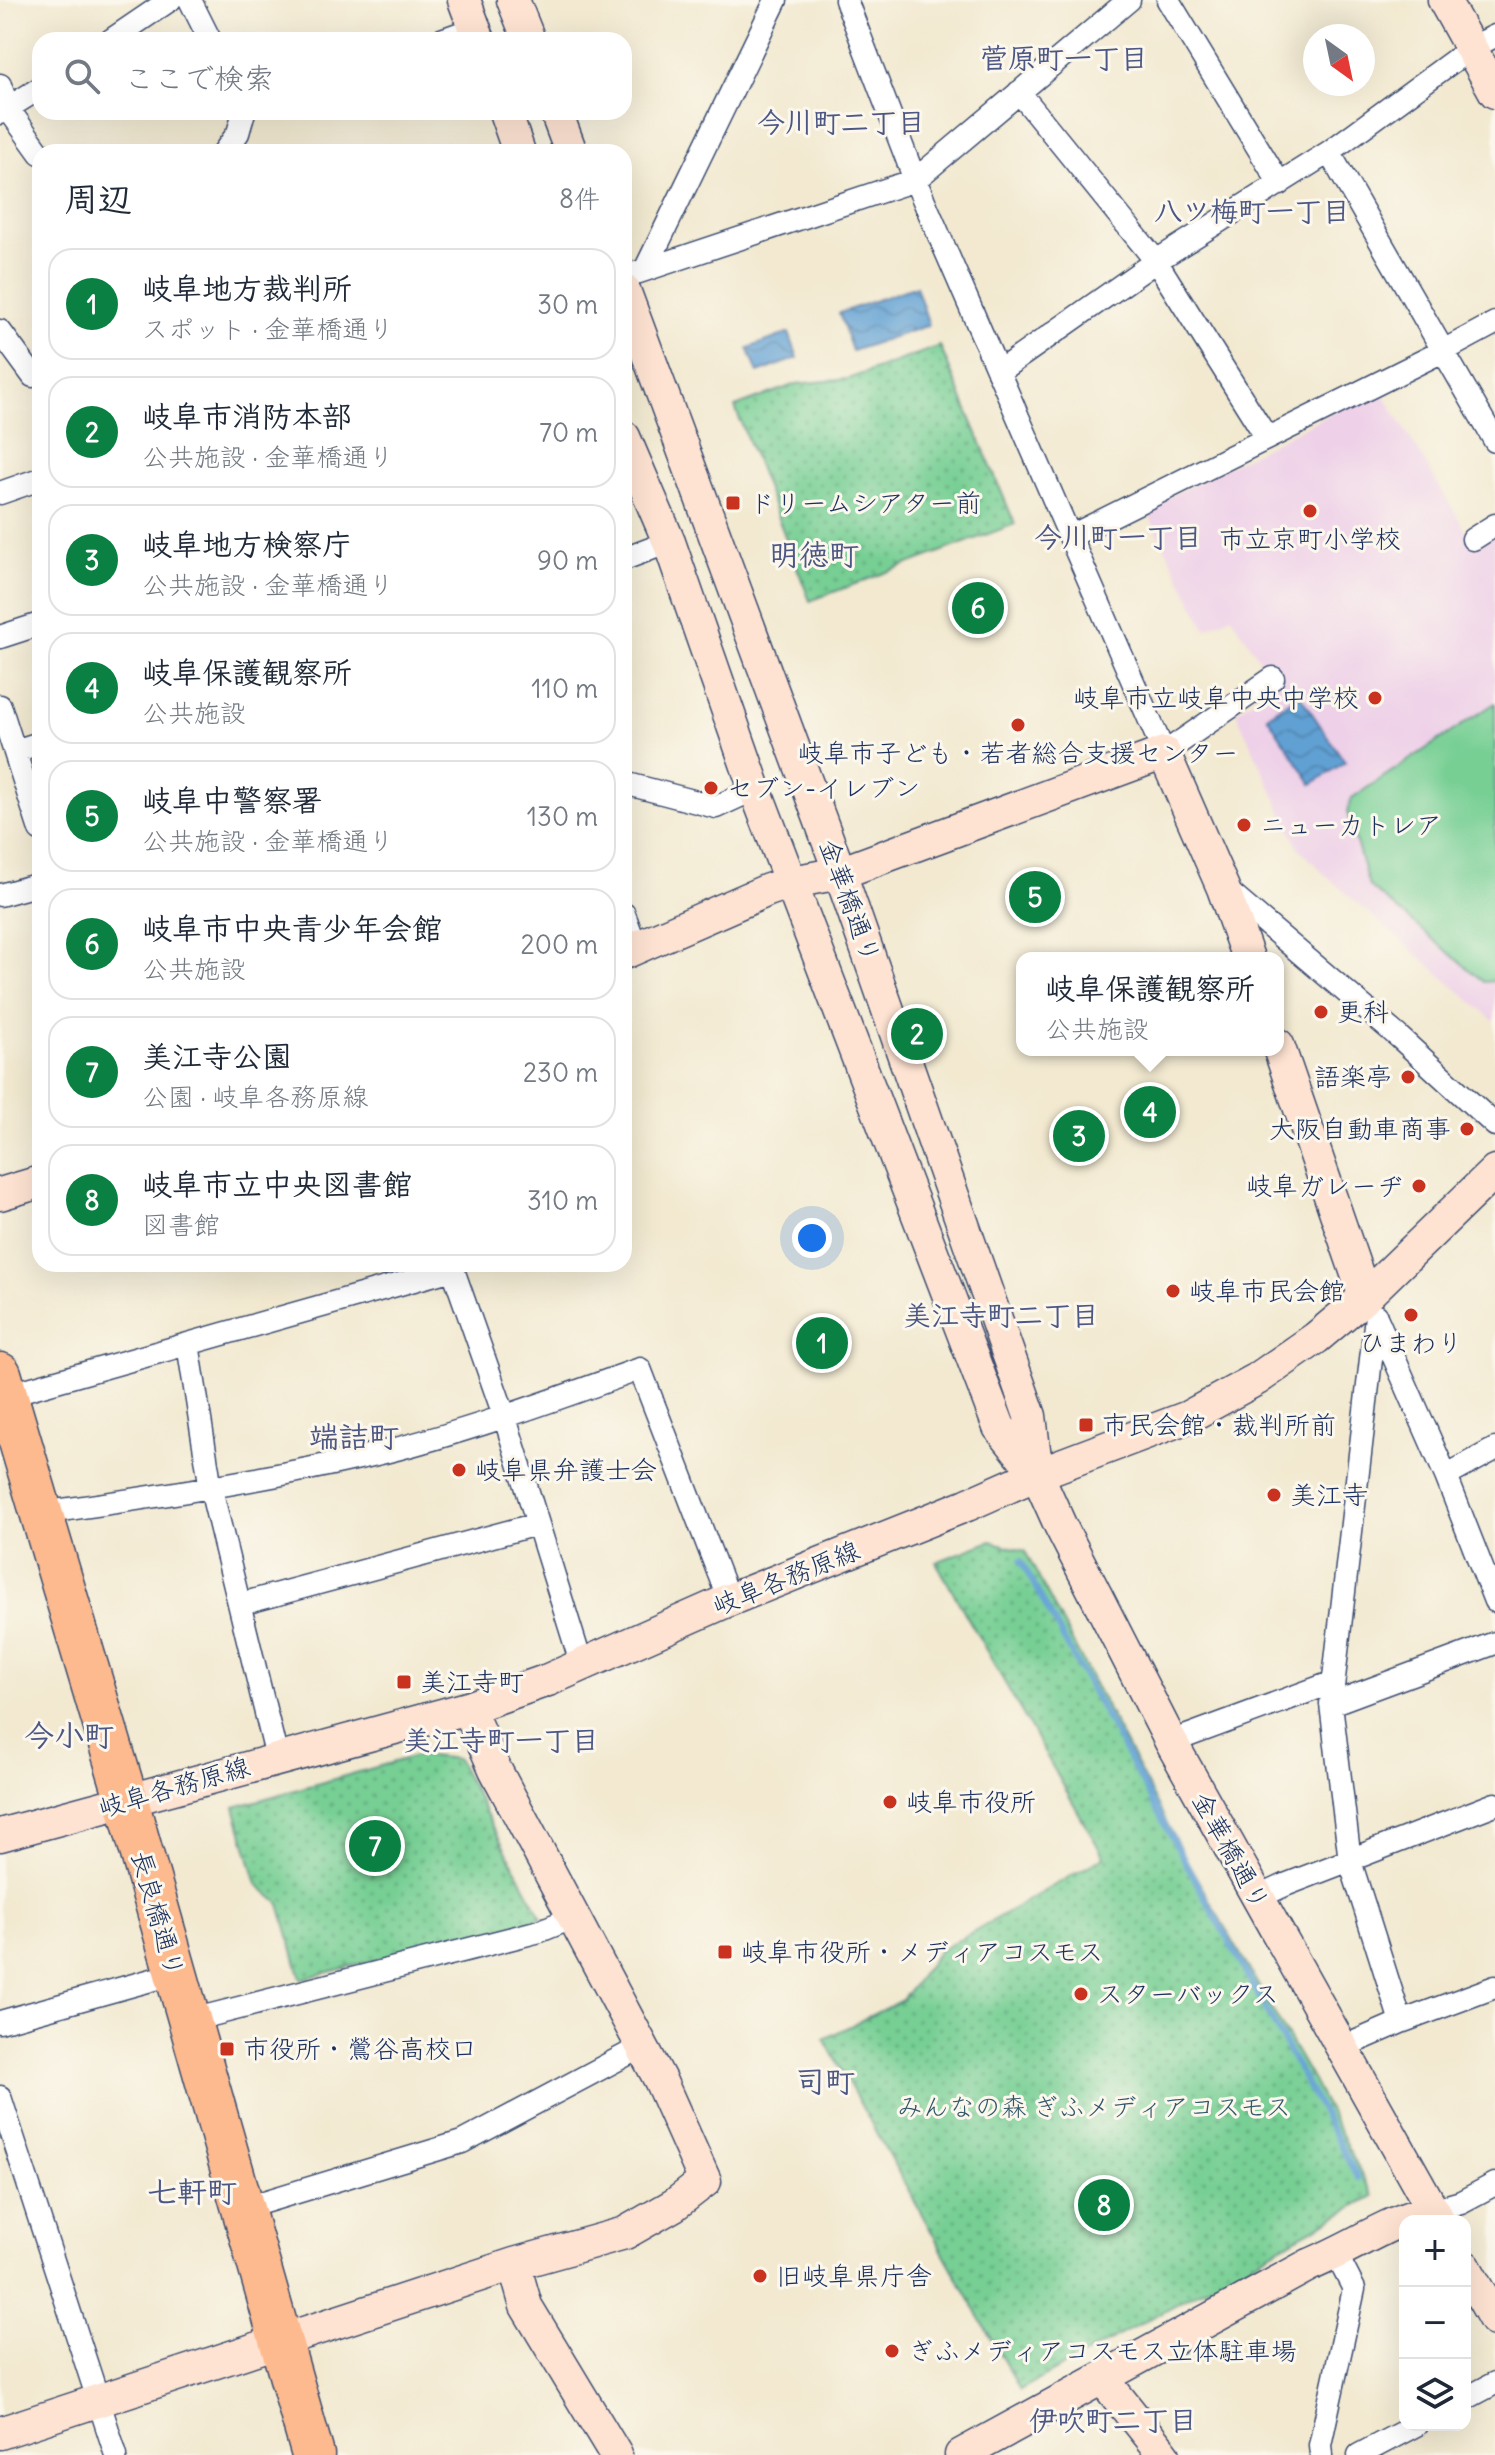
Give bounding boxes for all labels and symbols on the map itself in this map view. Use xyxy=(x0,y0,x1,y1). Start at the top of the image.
north arrow xyxy=(1303,24,1375,96)
district label: 菅原町一丁目 xyxy=(980,40,1148,76)
district label: 今川町二丁目 xyxy=(757,104,925,140)
district label: 八ツ梅町一丁目 xyxy=(1154,193,1350,229)
place label: ドリームシアター前 xyxy=(749,486,981,519)
marker: ドリームシアター前 xyxy=(724,494,742,512)
marker: 市立京町小学校 xyxy=(1301,502,1319,520)
district label: 今川町一丁目 xyxy=(1034,519,1202,555)
place label: 市立京町小学校 xyxy=(1219,522,1401,555)
district label: 明徳町 xyxy=(769,535,859,573)
pin: 6 xyxy=(952,578,1004,638)
place label: 岐阜市立岐阜中央中学校 xyxy=(1073,681,1359,714)
marker: 岐阜市立岐阜中央中学校 xyxy=(1366,689,1384,707)
marker: 岐阜市子ども・若者総合支援センター xyxy=(1009,716,1027,734)
place label: 岐阜市子ども・若者総合支援センター xyxy=(798,736,1238,769)
place label: セブン-イレブン xyxy=(727,771,920,804)
marker: セブン-イレブン xyxy=(702,779,720,797)
place label: ニューカトレア xyxy=(1260,808,1442,841)
marker: ニューカトレア xyxy=(1235,816,1253,834)
street label: 金華橋通り xyxy=(813,834,888,968)
pin: 5 xyxy=(1009,867,1061,927)
place label: 更科 xyxy=(1337,995,1389,1028)
marker: 更科 xyxy=(1312,1003,1330,1021)
pin: 2 xyxy=(891,1004,943,1064)
place label: 語楽亭 xyxy=(1314,1060,1392,1093)
marker: 語楽亭 xyxy=(1399,1068,1417,1086)
pin: 4 xyxy=(1124,1082,1176,1142)
pin: 3 xyxy=(1053,1106,1105,1166)
place label: 大阪自動車商事 xyxy=(1269,1112,1451,1145)
marker: 大阪自動車商事 xyxy=(1458,1120,1476,1138)
place label: 岐阜ガレーヂ xyxy=(1246,1169,1403,1202)
marker: 岐阜ガレーヂ xyxy=(1410,1177,1428,1195)
your location xyxy=(792,1218,832,1258)
place label: 岐阜市民会館 xyxy=(1189,1274,1345,1307)
marker: 岐阜市民会館 xyxy=(1164,1282,1182,1300)
district label: 美江寺町二丁目 xyxy=(903,1297,1099,1333)
marker: ひまわり xyxy=(1402,1306,1420,1324)
pin: 1 xyxy=(796,1313,848,1373)
place label: ひまわり xyxy=(1359,1326,1463,1359)
place label: 市民会館・裁判所前 xyxy=(1102,1408,1336,1441)
marker: 市民会館・裁判所前 xyxy=(1077,1416,1095,1434)
district label: 端詰町 xyxy=(309,1417,399,1455)
place label: 岐阜県弁護士会 xyxy=(475,1453,657,1486)
marker: 岐阜県弁護士会 xyxy=(450,1461,468,1479)
place label: 美江寺 xyxy=(1290,1478,1368,1511)
marker: 美江寺 xyxy=(1265,1486,1283,1504)
street label: 岐阜各務原線 xyxy=(707,1533,864,1622)
place label: 美江寺町 xyxy=(420,1665,524,1698)
marker: 美江寺町 xyxy=(395,1673,413,1691)
district label: 今小町 xyxy=(24,1716,114,1754)
district label: 美江寺町一丁目 xyxy=(403,1722,599,1758)
street label: 岐阜各務原線 xyxy=(94,1749,253,1824)
place label: 岐阜市役所 xyxy=(906,1785,1036,1818)
street label: 金華橋通り xyxy=(1185,1786,1277,1916)
marker: 岐阜市役所 xyxy=(881,1793,899,1811)
pin: 7 xyxy=(349,1816,401,1876)
street label: 長良橋通り xyxy=(125,1847,192,1981)
place label: 岐阜市役所・メディアコスモス xyxy=(741,1935,1103,1968)
marker: 岐阜市役所・メディアコスモス xyxy=(716,1943,734,1961)
place label: スターバックス xyxy=(1097,1977,1279,2010)
marker: スターバックス xyxy=(1072,1985,1090,2003)
place label: 市役所・鶯谷高校口 xyxy=(243,2032,477,2065)
marker: 市役所・鶯谷高校口 xyxy=(218,2040,236,2058)
district label: 司町 xyxy=(795,2062,855,2100)
park label: みんなの森 ぎふメディアコスモス xyxy=(897,2090,1291,2123)
district label: 七軒町 xyxy=(147,2172,237,2210)
pin: 8 xyxy=(1078,2175,1130,2235)
place label: 旧岐阜県庁舎 xyxy=(776,2259,932,2292)
marker: 旧岐阜県庁舎 xyxy=(751,2267,769,2285)
place label: ぎふメディアコスモス立体駐車場 xyxy=(908,2334,1296,2367)
marker: ぎふメディアコスモス立体駐車場 xyxy=(883,2342,901,2360)
district label: 伊吹町二丁目 xyxy=(1029,2402,1197,2438)

